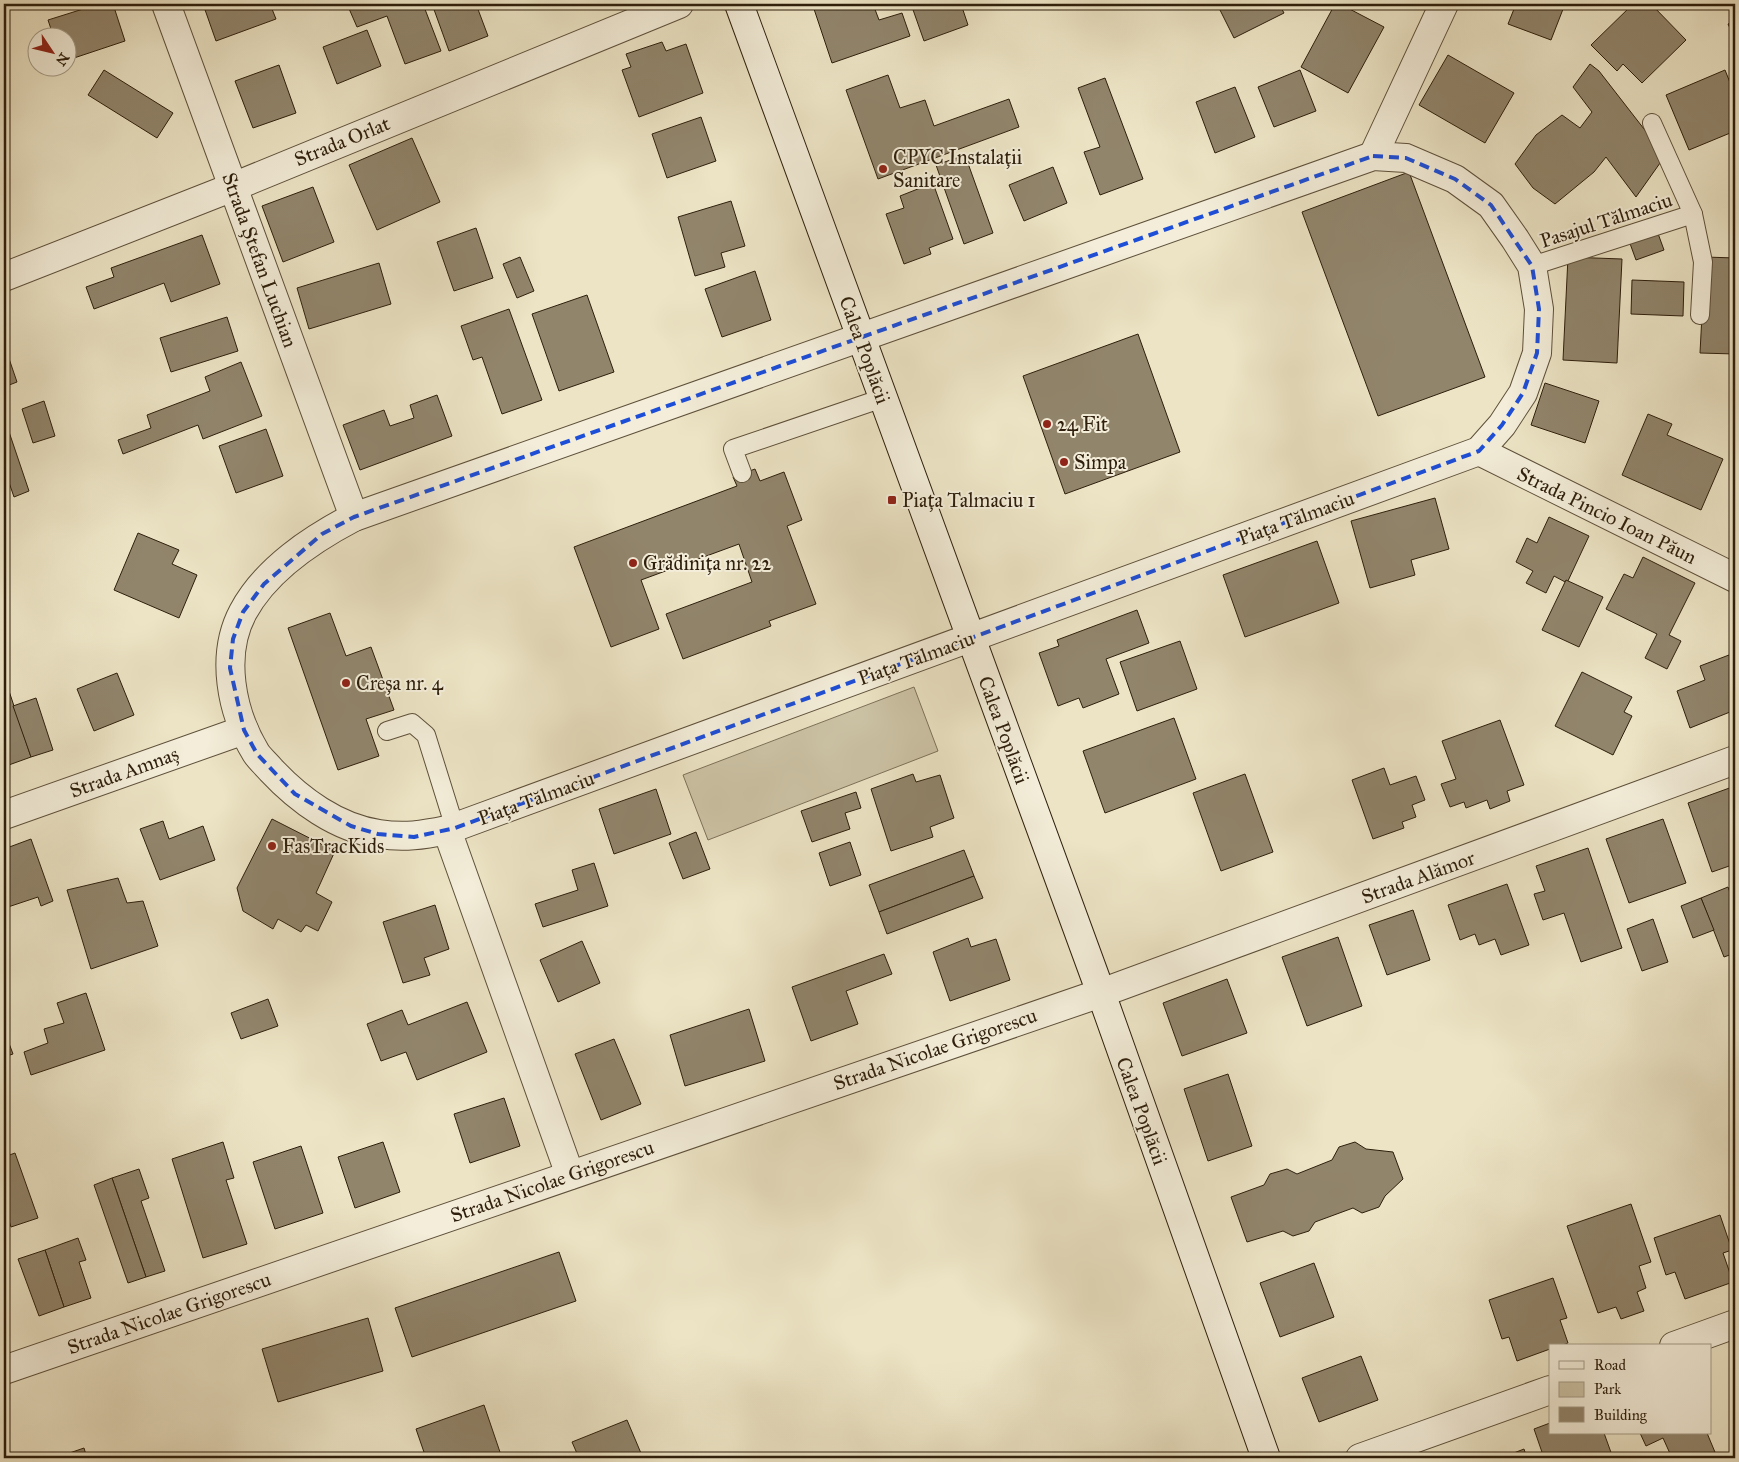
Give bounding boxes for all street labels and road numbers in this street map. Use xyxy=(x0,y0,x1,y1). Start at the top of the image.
street label: Strada Orlat xyxy=(291,111,393,171)
street label: Strada Ștefan Luchian xyxy=(217,169,303,351)
street label: Pasajul Tălmaciu xyxy=(1537,187,1675,253)
street label: Calea Poplăcii xyxy=(834,293,896,408)
street label: Strada Pincio Ioan Păun xyxy=(1513,461,1701,569)
street label: Piața Tălmaciu xyxy=(1234,486,1358,550)
street label: Piața Tălmaciu xyxy=(854,626,978,690)
street label: Calea Poplăcii xyxy=(973,673,1035,788)
street label: Strada Amnaș xyxy=(66,741,182,803)
street label: Piața Tălmaciu xyxy=(474,766,598,830)
street label: Strada Alămor xyxy=(1358,845,1479,909)
street label: Strada Nicolae Grigorescu xyxy=(830,1003,1041,1096)
street label: Calea Poplăcii xyxy=(1111,1054,1173,1169)
street label: Strada Nicolae Grigorescu xyxy=(447,1135,658,1228)
street label: Strada Nicolae Grigorescu xyxy=(64,1267,275,1360)

